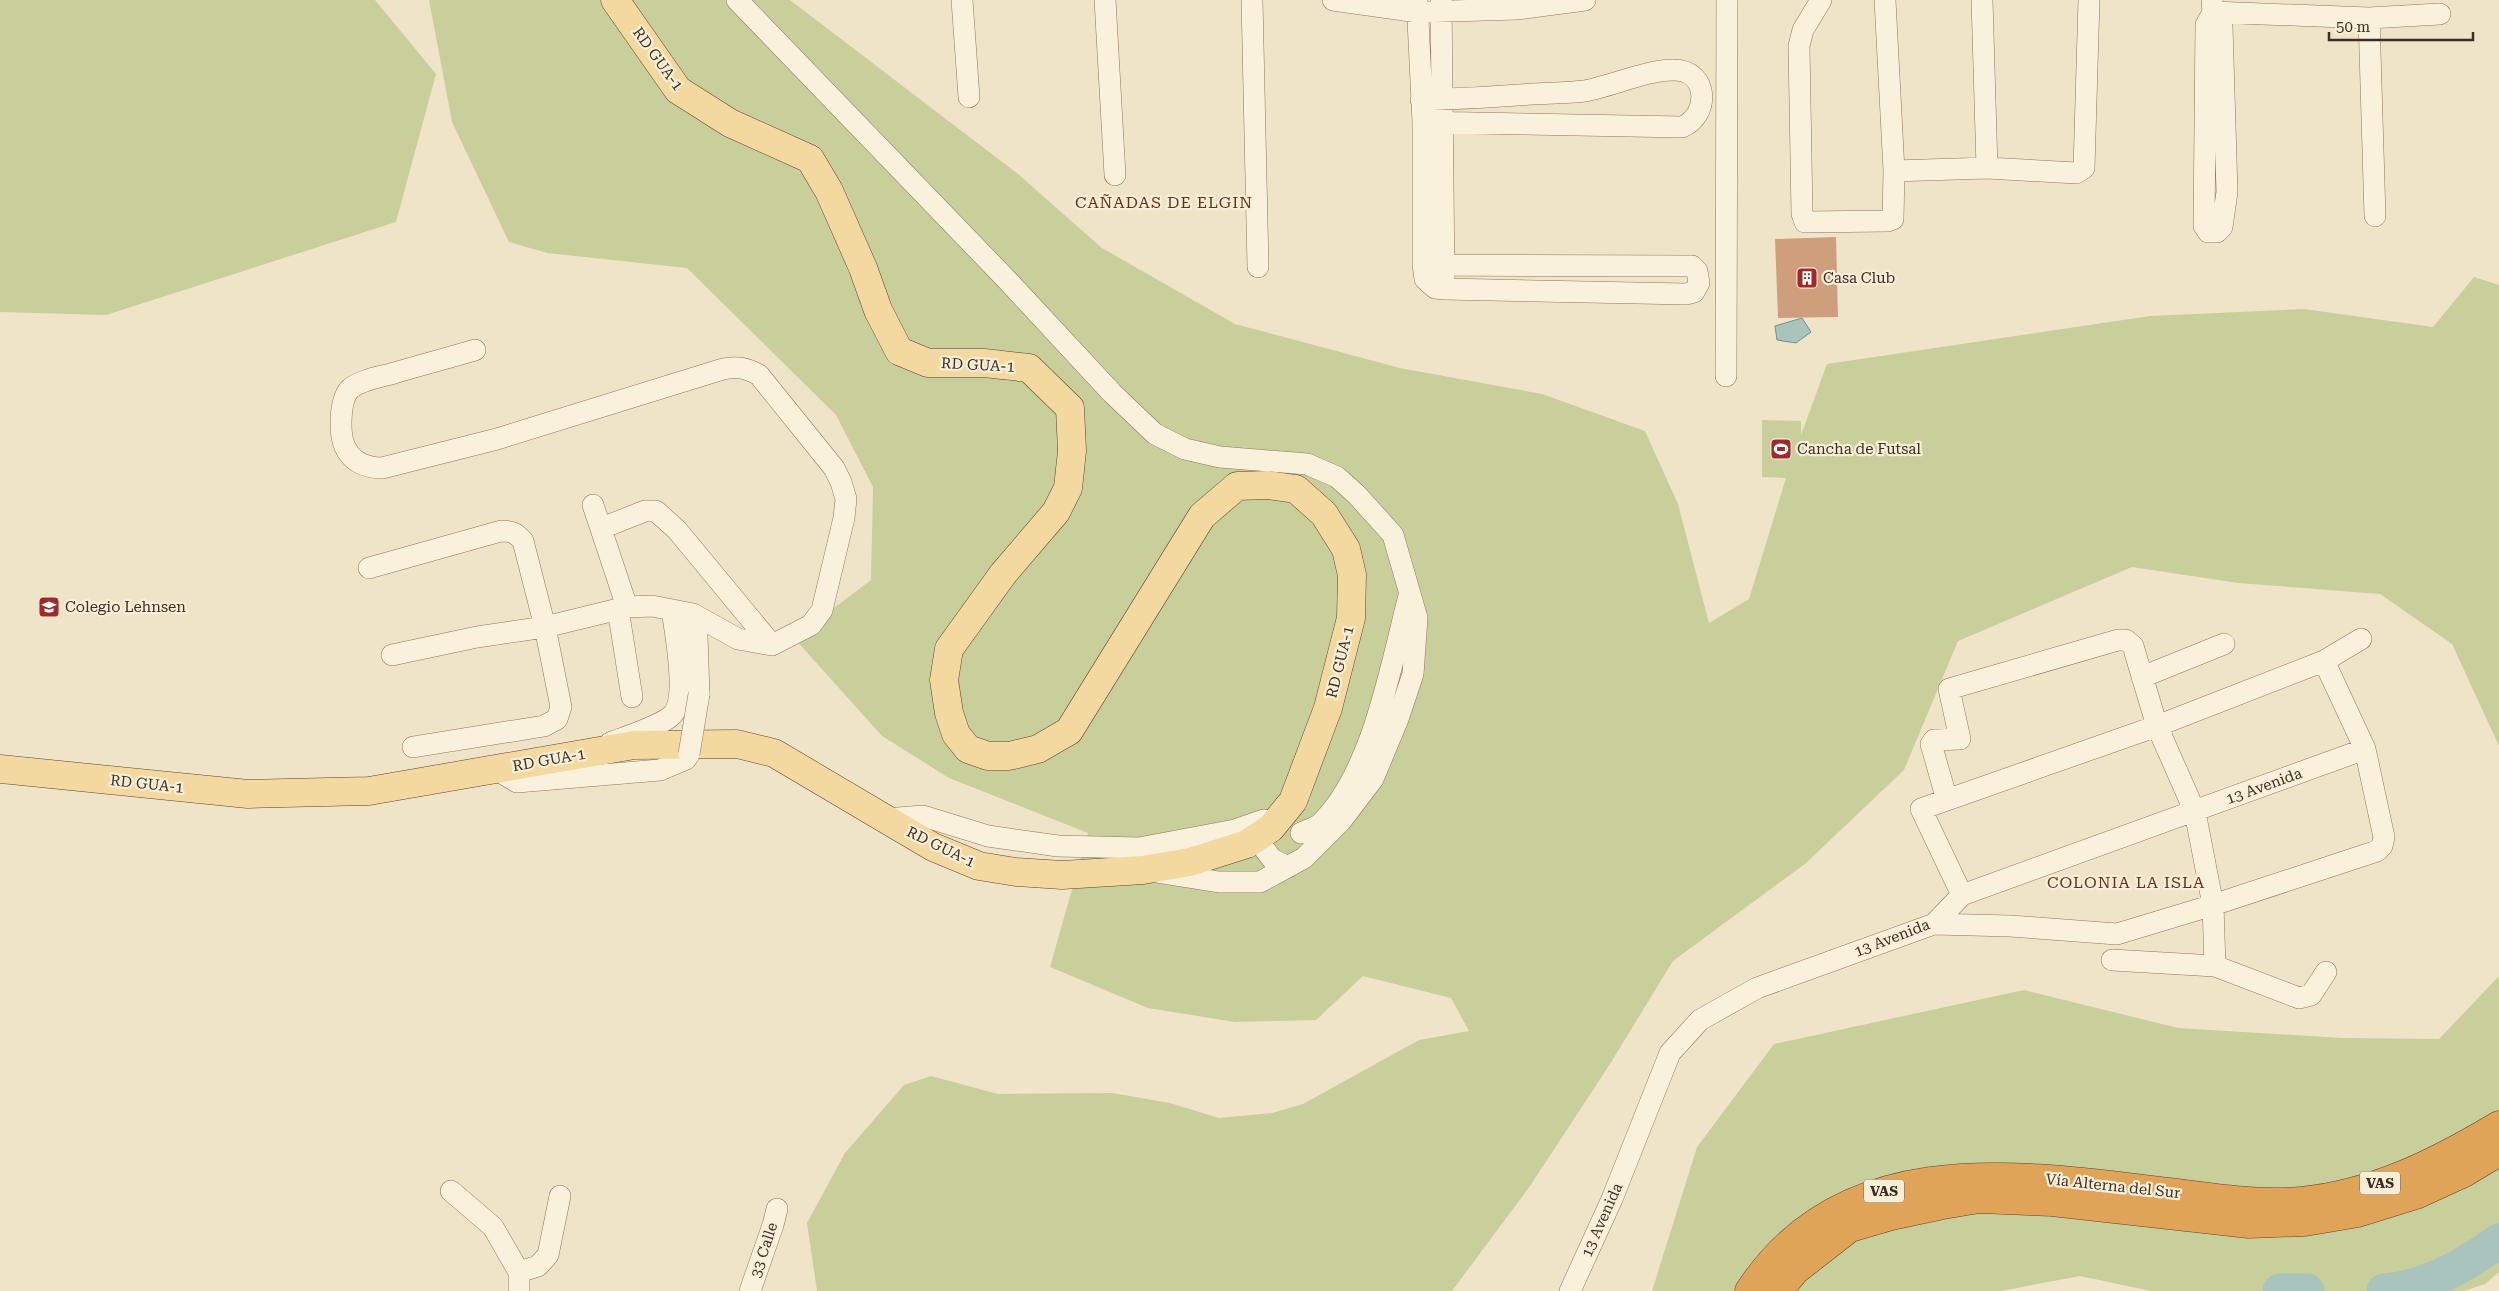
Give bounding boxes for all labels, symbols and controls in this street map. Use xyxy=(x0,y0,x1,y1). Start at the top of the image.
scale bar xyxy=(2329,10,2473,42)
text: 50 m xyxy=(2336,18,2371,36)
street label: RD GUA-1 xyxy=(629,24,687,94)
district label: CAÑADAS DE ELGIN xyxy=(1075,193,1253,212)
building icon: Casa Club xyxy=(1795,266,1819,290)
place label: Casa Club xyxy=(1823,269,1895,287)
street label: RD GUA-1 xyxy=(941,354,1015,376)
sports icon: Cancha de Futsal xyxy=(1769,437,1793,461)
place label: Cancha de Futsal xyxy=(1797,440,1921,458)
school or university icon: Colegio Lehnsen xyxy=(37,595,61,619)
place label: Colegio Lehnsen xyxy=(65,598,186,616)
street label: RD GUA-1 xyxy=(1322,624,1358,700)
street label: RD GUA-1 xyxy=(511,745,587,775)
street label: 13 Avenida xyxy=(2224,764,2304,808)
street label: RD GUA-1 xyxy=(109,771,185,797)
street label: RD GUA-1 xyxy=(904,823,978,871)
district label: COLONIA LA ISLA xyxy=(2047,873,2205,892)
street label: 13 Avenida xyxy=(1852,915,1932,961)
street label: Vía Alterna del Sur xyxy=(2045,1170,2181,1202)
road number: VAS xyxy=(2360,1172,2400,1194)
street label: 13 Avenida xyxy=(1578,1180,1626,1260)
road number: VAS xyxy=(1864,1180,1904,1202)
street label: 33 Calle xyxy=(747,1220,781,1280)

